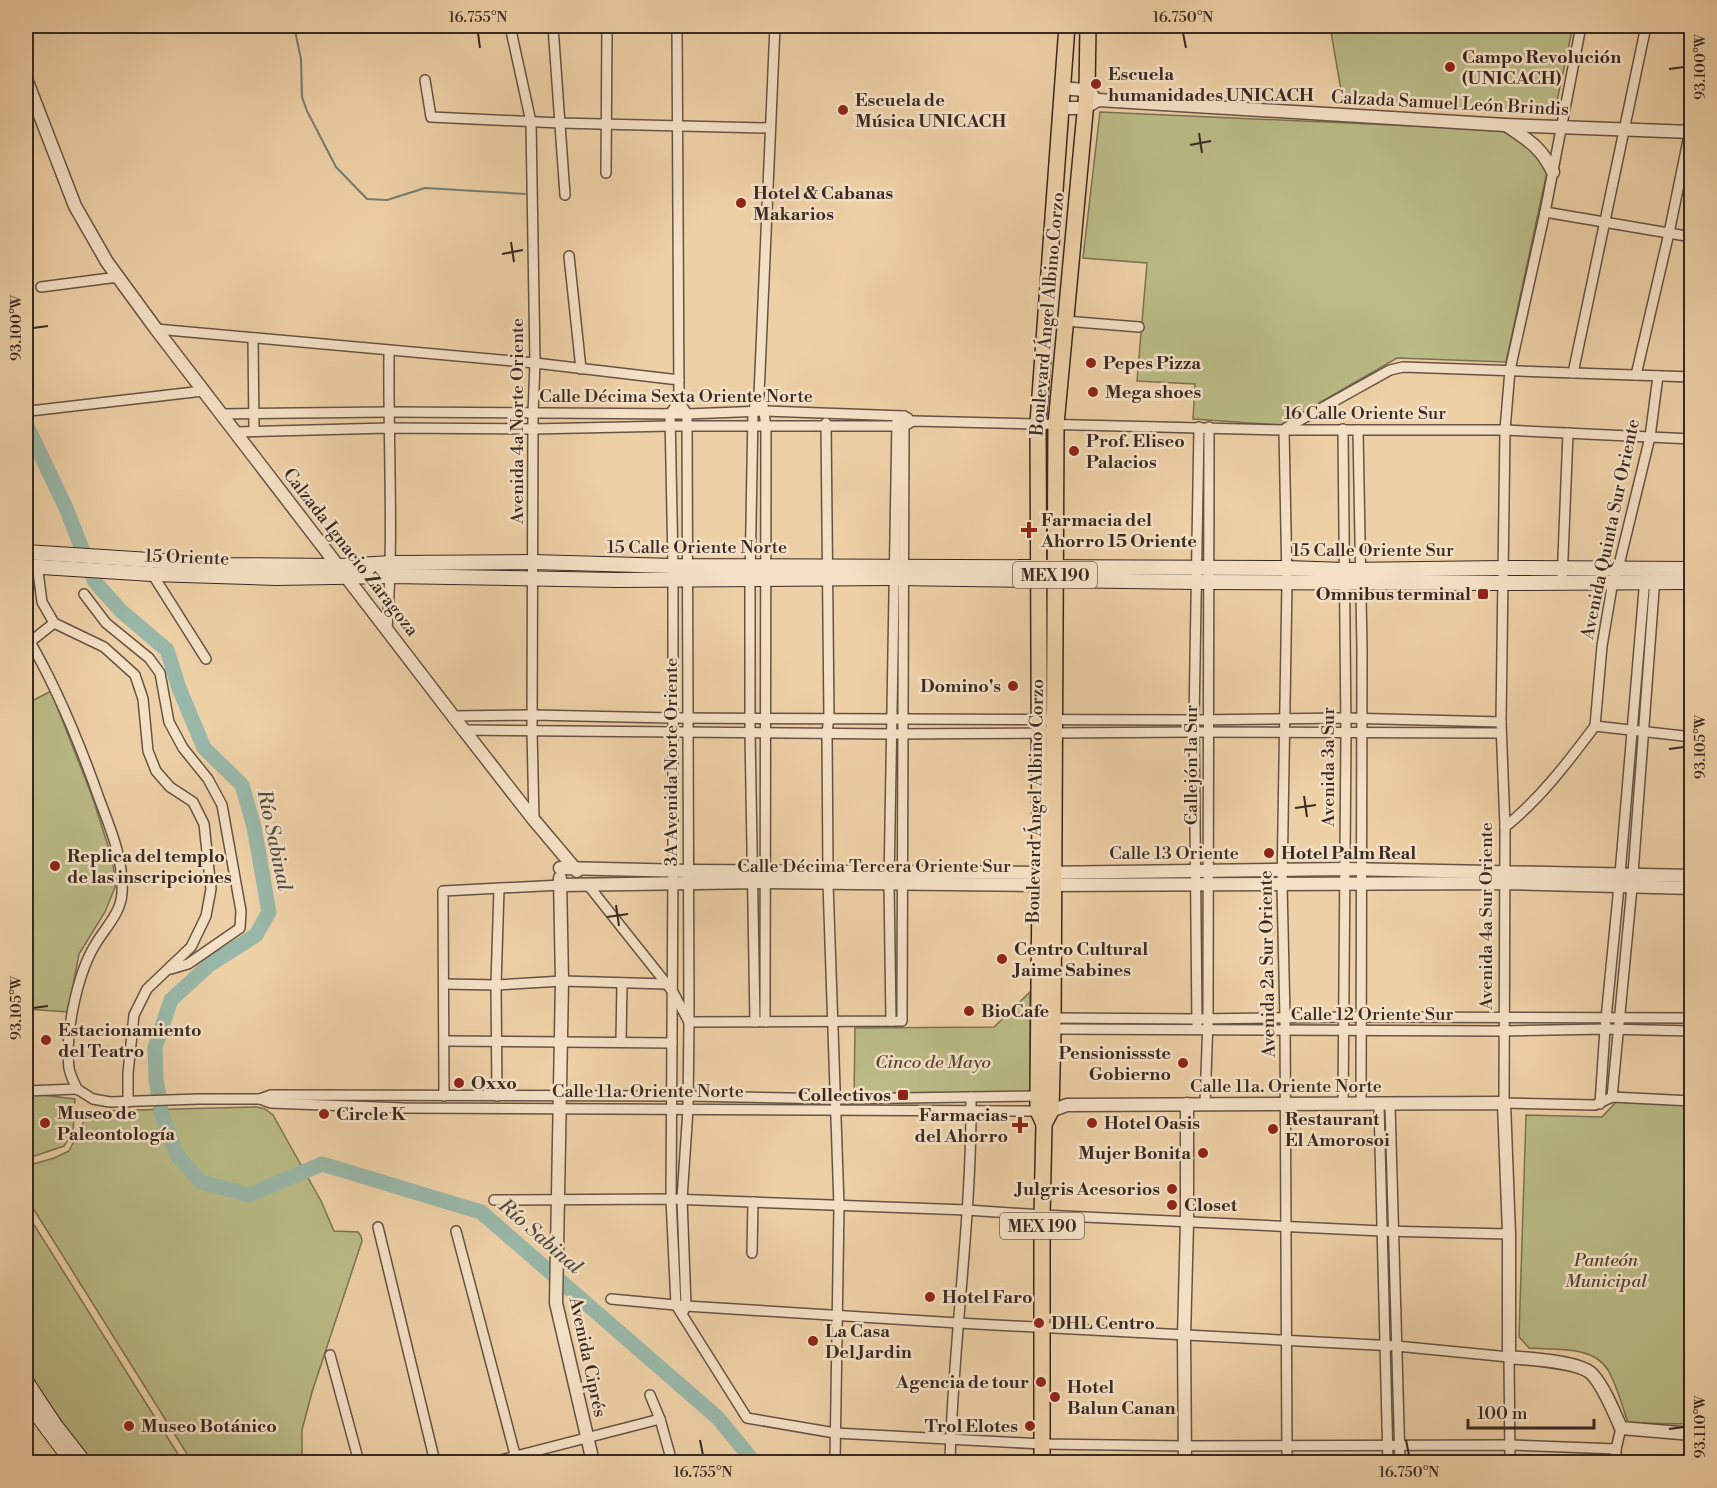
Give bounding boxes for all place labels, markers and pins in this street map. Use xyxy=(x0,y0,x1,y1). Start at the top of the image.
place label: Campo Revolución (UNICACH) xyxy=(1462,46,1621,90)
marker: Campo Revolución (UNICACH) xyxy=(1443,60,1457,74)
place label: Escuela humanidades UNICACH xyxy=(1108,63,1314,107)
marker: Escuela humanidades UNICACH xyxy=(1089,77,1103,91)
place label: Escuela de Música UNICACH xyxy=(855,89,1006,133)
marker: Escuela de Música UNICACH xyxy=(836,103,850,117)
place label: Hotel & Cabanas Makarios xyxy=(753,182,893,226)
marker: Hotel & Cabanas Makarios xyxy=(734,196,748,210)
place label: Pepes Pizza xyxy=(1103,352,1201,375)
marker: Pepes Pizza xyxy=(1084,356,1098,370)
place label: Mega shoes xyxy=(1105,381,1201,404)
marker: Mega shoes xyxy=(1086,385,1100,399)
place label: Prof. Eliseo Palacios xyxy=(1086,430,1185,474)
marker: Prof. Eliseo Palacios xyxy=(1067,444,1081,458)
place label: Farmacia del Ahorro 15 Oriente xyxy=(1040,509,1197,553)
marker: Farmacia del Ahorro 15 Oriente xyxy=(1022,523,1036,537)
place label: Omnibus terminal xyxy=(1316,583,1471,606)
marker: Omnibus terminal xyxy=(1476,587,1490,601)
place label: Domino's xyxy=(920,675,1001,698)
marker: Domino's xyxy=(1006,679,1020,693)
place label: Hotel Palm Real xyxy=(1281,842,1416,865)
place label: Replica del templo de las inscripciones xyxy=(67,845,232,889)
marker: Hotel Palm Real xyxy=(1262,846,1276,860)
marker: Replica del templo de las inscripciones xyxy=(48,859,62,873)
place label: Centro Cultural Jaime Sabines xyxy=(1011,938,1148,982)
marker: Centro Cultural Jaime Sabines xyxy=(995,952,1009,966)
place label: BioCafe xyxy=(981,1000,1049,1023)
marker: BioCafe xyxy=(962,1004,976,1018)
place label: Estacionamiento del Teatro xyxy=(58,1019,202,1063)
marker: Estacionamiento del Teatro xyxy=(39,1033,53,1047)
place label: Pensionissste Gobierno xyxy=(1058,1042,1171,1086)
marker: Pensionissste Gobierno xyxy=(1176,1056,1190,1070)
place label: Oxxo xyxy=(471,1072,517,1095)
marker: Oxxo xyxy=(452,1076,466,1090)
place label: Collectivos xyxy=(798,1084,891,1107)
marker: Collectivos xyxy=(896,1088,910,1102)
place label: Museo de Paleontología xyxy=(57,1102,175,1146)
place label: Circle K xyxy=(336,1103,406,1126)
place label: Farmacias del Ahorro xyxy=(915,1104,1008,1148)
marker: Circle K xyxy=(317,1107,331,1121)
place label: Restaurant El Amorosoi xyxy=(1285,1108,1390,1152)
place label: Hotel Oasis xyxy=(1104,1112,1200,1135)
marker: Museo de Paleontología xyxy=(38,1116,52,1130)
marker: Hotel Oasis xyxy=(1085,1116,1099,1130)
marker: Farmacias del Ahorro xyxy=(1013,1118,1027,1132)
marker: Restaurant El Amorosoi xyxy=(1266,1122,1280,1136)
place label: Mujer Bonita xyxy=(1078,1142,1191,1165)
marker: Mujer Bonita xyxy=(1196,1146,1210,1160)
place label: Julgris Acesorios xyxy=(1013,1178,1160,1201)
marker: Julgris Acesorios xyxy=(1165,1182,1179,1196)
place label: Closet xyxy=(1184,1194,1238,1217)
marker: Closet xyxy=(1165,1198,1179,1212)
place label: Hotel Faro xyxy=(942,1286,1033,1309)
marker: Hotel Faro xyxy=(923,1290,937,1304)
place label: DHL Centro xyxy=(1051,1312,1155,1335)
marker: DHL Centro xyxy=(1032,1316,1046,1330)
place label: La Casa Del Jardin xyxy=(825,1320,912,1364)
marker: La Casa Del Jardin xyxy=(806,1334,820,1348)
place label: Agencia de tour xyxy=(895,1371,1029,1394)
marker: Agencia de tour xyxy=(1034,1375,1048,1389)
place label: Hotel Balun Canan xyxy=(1067,1376,1176,1420)
marker: Hotel Balun Canan xyxy=(1048,1390,1062,1404)
place label: Museo Botánico xyxy=(141,1415,277,1438)
place label: Trol Elotes xyxy=(925,1415,1018,1438)
marker: Museo Botánico xyxy=(122,1419,136,1433)
marker: Trol Elotes xyxy=(1023,1419,1037,1433)

